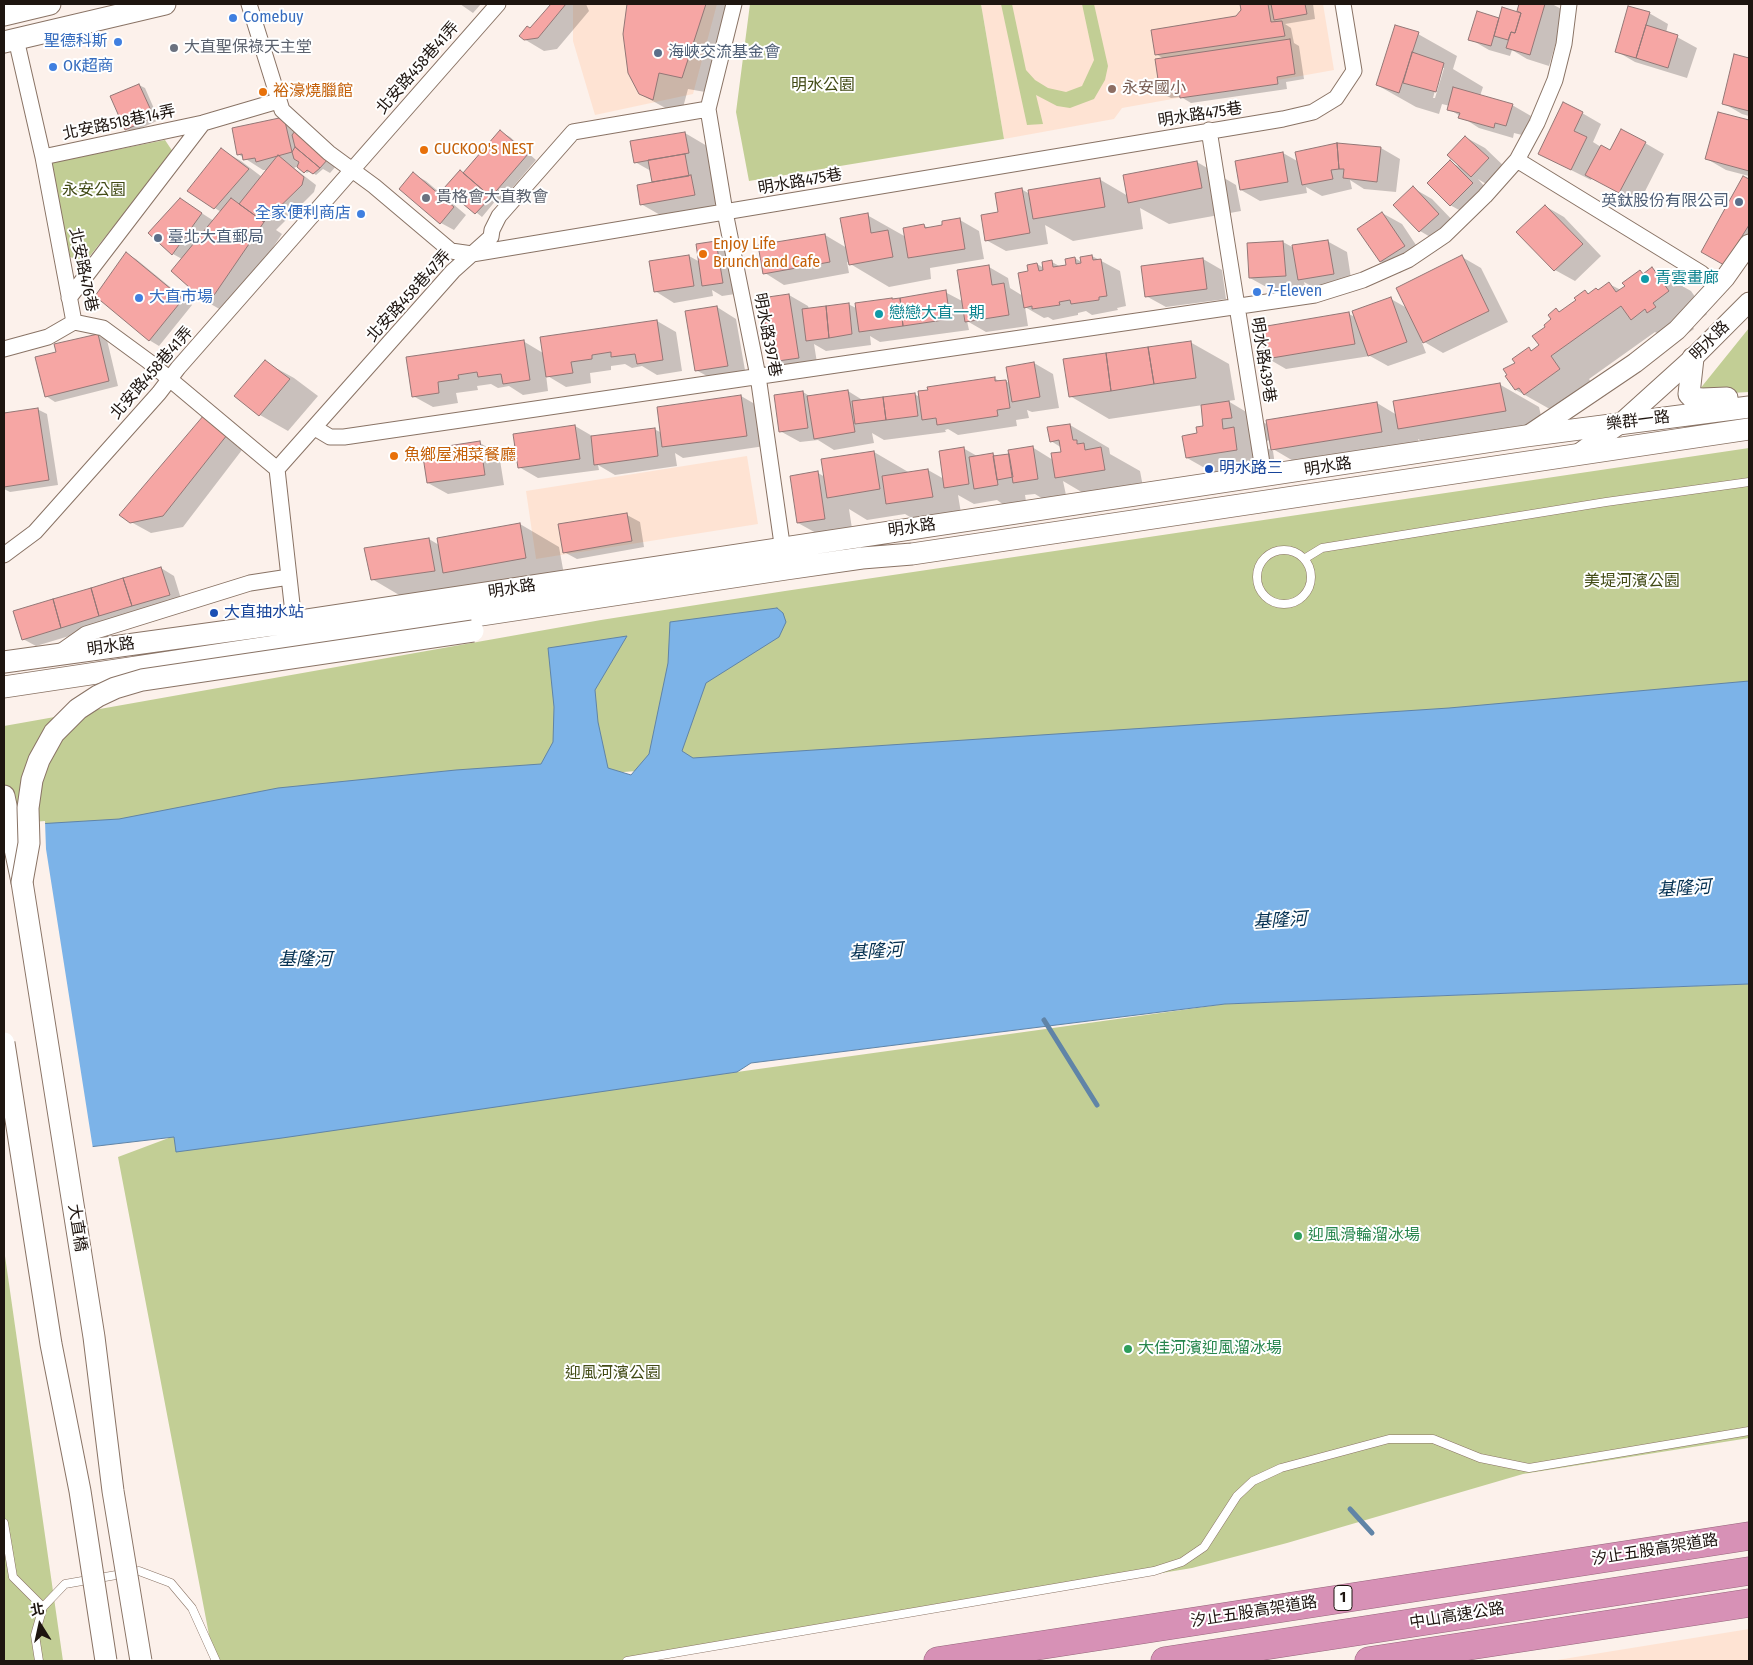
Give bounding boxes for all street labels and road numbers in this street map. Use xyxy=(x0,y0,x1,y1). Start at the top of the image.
street label: 北安路458巷41弄 xyxy=(373,18,463,118)
street label: 明水路475巷 xyxy=(1157,99,1243,131)
street label: 北安路518巷14弄 xyxy=(61,102,177,144)
street label: 明水路475巷 xyxy=(756,165,844,199)
street label: 北安路476巷 xyxy=(65,226,101,314)
street label: 北安路458巷47弄 xyxy=(363,246,455,346)
street label: 明水路397巷 xyxy=(749,291,785,379)
street label: 明水路439巷 xyxy=(1247,316,1279,404)
street label: 明水路 xyxy=(1686,317,1734,365)
street label: 北安路458巷41弄 xyxy=(107,323,197,423)
street label: 樂群一路 xyxy=(1605,408,1671,434)
street label: 明水路 xyxy=(1303,454,1353,480)
street label: 明水路 xyxy=(887,515,937,541)
street label: 明水路 xyxy=(487,576,537,602)
street label: 明水路 xyxy=(86,634,136,660)
street label: 大直橋 xyxy=(64,1203,90,1253)
street label: 汐止五股高架道路 xyxy=(1590,1531,1720,1569)
road number: 1 xyxy=(1334,1586,1352,1610)
street label: 汐止五股高架道路 xyxy=(1189,1593,1319,1631)
street label: 中山高速公路 xyxy=(1408,1599,1506,1633)

